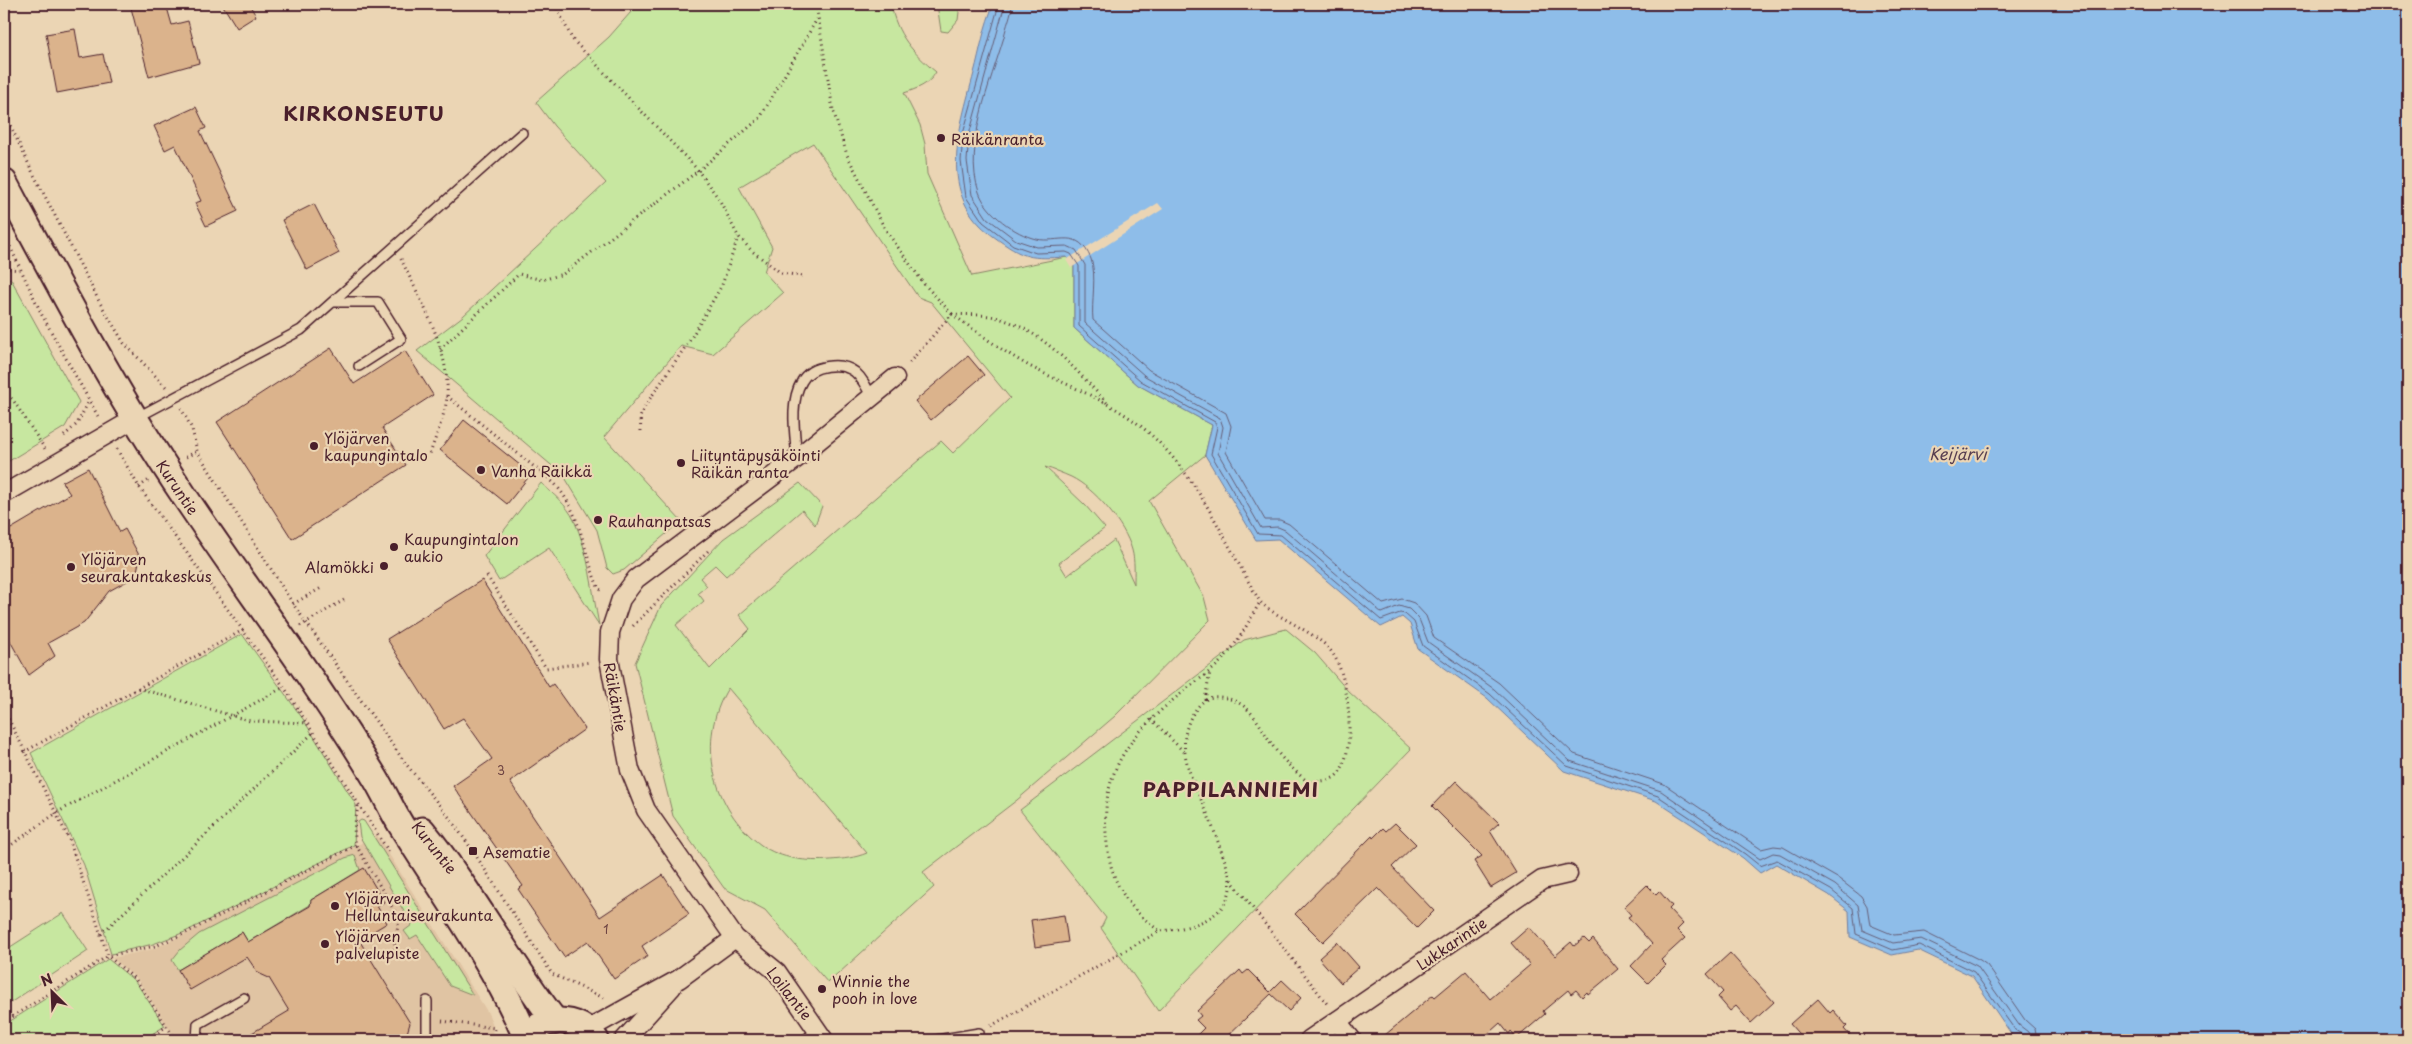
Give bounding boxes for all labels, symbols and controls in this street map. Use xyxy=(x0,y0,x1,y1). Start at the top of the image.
district label: KIRKONSEUTU xyxy=(283,98,445,128)
place label: Räikänranta xyxy=(951,127,1044,150)
marker: Räikänranta xyxy=(935,132,947,144)
place label: Ylöjärven kaupungintalo xyxy=(324,426,428,466)
marker: Ylöjärven kaupungintalo xyxy=(308,440,320,452)
water label: Keijärvi xyxy=(1929,441,1989,465)
place label: Liityntäpysäköinti Räikän ranta xyxy=(691,443,821,483)
street label: Kuruntie xyxy=(151,455,205,519)
marker: Liityntäpysäköinti Räikän ranta xyxy=(675,457,687,469)
place label: Vanha Räikkä xyxy=(491,459,593,482)
marker: Vanha Räikkä xyxy=(475,464,487,476)
place label: Rauhanpatsas xyxy=(608,509,711,532)
marker: Rauhanpatsas xyxy=(592,514,604,526)
place label: Kaupungintalon aukio xyxy=(404,527,519,567)
marker: Kaupungintalon aukio xyxy=(388,541,400,553)
place label: Ylöjärven seurakuntakeskus xyxy=(81,547,212,587)
place label: Alamökki xyxy=(305,555,374,578)
marker: Alamökki xyxy=(378,560,390,572)
marker: Ylöjärven seurakuntakeskus xyxy=(65,561,77,573)
street label: Räikäntie xyxy=(599,660,633,734)
house number: 3 xyxy=(497,761,505,779)
district label: PAPPILANNIEMI xyxy=(1143,774,1319,804)
street label: Kuruntie xyxy=(407,816,463,878)
place label: Asematie xyxy=(483,840,551,863)
marker: Asematie xyxy=(467,845,479,857)
place label: Ylöjärven Helluntaiseurakunta xyxy=(345,886,493,926)
marker: Ylöjärven Helluntaiseurakunta xyxy=(329,900,341,912)
street label: Lukkarintie xyxy=(1411,911,1491,975)
house number: 1 xyxy=(603,920,609,938)
place label: Ylöjärven palvelupiste xyxy=(335,924,420,964)
marker: Ylöjärven palvelupiste xyxy=(319,938,331,950)
street label: Loilantie xyxy=(762,961,818,1025)
north arrow xyxy=(28,966,78,1016)
text: N xyxy=(37,968,56,992)
place label: Winnie the pooh in love xyxy=(832,969,917,1009)
marker: Winnie the pooh in love xyxy=(816,983,828,995)

